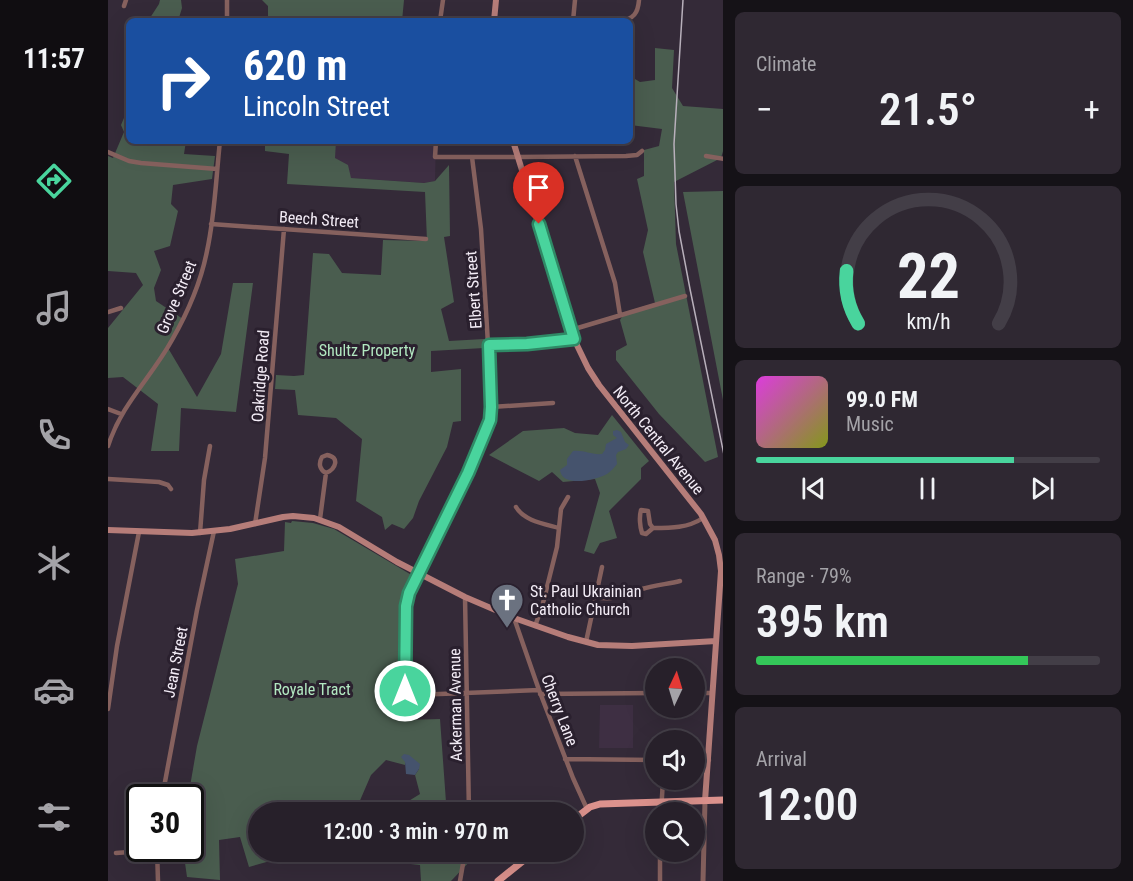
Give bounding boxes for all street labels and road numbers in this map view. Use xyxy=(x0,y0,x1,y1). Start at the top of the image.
street label: Beech Street xyxy=(278,207,360,232)
street label: Elbert Street xyxy=(461,250,486,330)
street label: Grove Street xyxy=(153,258,200,337)
street label: Oakridge Road xyxy=(248,329,273,423)
street label: North Central Avenue xyxy=(609,382,708,498)
street label: Jean Street xyxy=(159,625,192,699)
street label: Ackerman Avenue xyxy=(445,648,466,762)
street label: Cherry Lane xyxy=(537,672,582,749)

